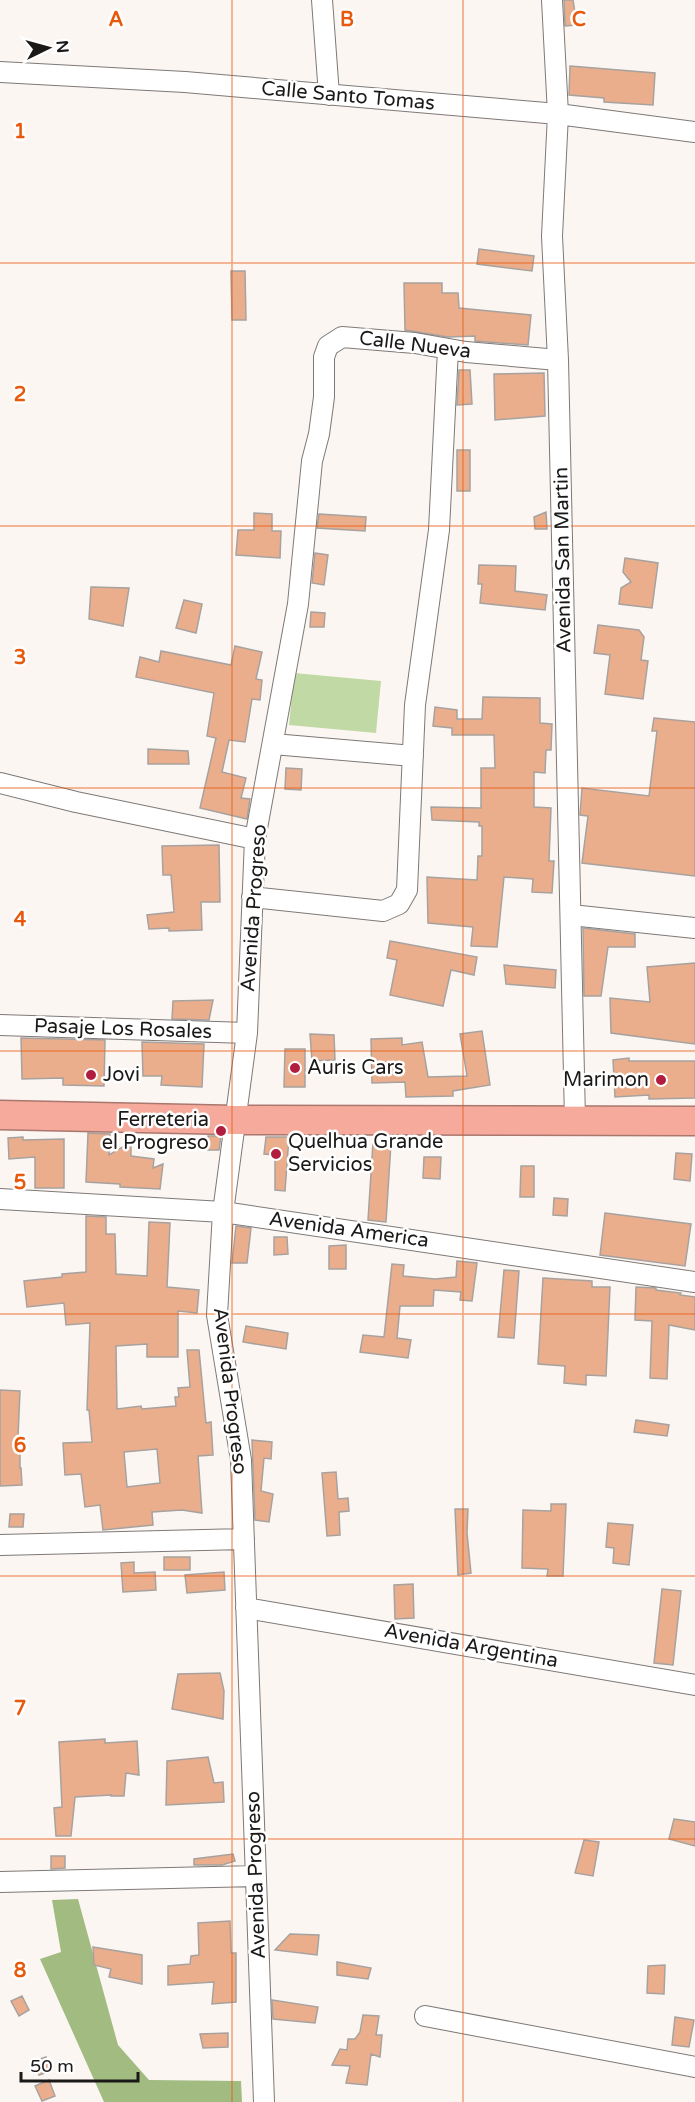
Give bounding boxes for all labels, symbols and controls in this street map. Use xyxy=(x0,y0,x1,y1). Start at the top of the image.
text: A xyxy=(109,8,124,32)
text: B xyxy=(340,8,354,32)
text: C xyxy=(572,8,586,32)
north arrow xyxy=(18,18,78,78)
text: N xyxy=(51,40,72,54)
street label: Calle Santo Tomas xyxy=(260,76,436,116)
text: 1 xyxy=(14,120,26,144)
street label: Calle Nueva xyxy=(358,326,472,364)
text: 2 xyxy=(14,383,26,407)
street label: Avenida San Martin xyxy=(549,467,577,653)
text: 3 xyxy=(14,646,26,670)
street label: Avenida Progreso xyxy=(236,823,272,993)
text: 4 xyxy=(14,908,27,932)
street label: Pasaje Los Rosales xyxy=(34,1014,212,1044)
place label: Auris Cars xyxy=(307,1056,404,1080)
marker: Auris Cars xyxy=(288,1061,302,1075)
place label: Jovi xyxy=(103,1063,140,1087)
marker: Jovi xyxy=(84,1068,98,1082)
place label: Marimon xyxy=(563,1068,649,1092)
marker: Marimon xyxy=(654,1073,668,1087)
place label: Ferreteria el Progreso xyxy=(102,1108,209,1155)
marker: Ferreteria el Progreso xyxy=(214,1124,228,1138)
place label: Quelhua Grande Servicios xyxy=(288,1130,443,1177)
marker: Quelhua Grande Servicios xyxy=(269,1147,283,1161)
text: 5 xyxy=(14,1171,26,1195)
street label: Avenida America xyxy=(267,1207,431,1253)
street label: Avenida Progreso xyxy=(208,1306,252,1476)
text: 6 xyxy=(14,1434,26,1458)
street label: Avenida Argentina xyxy=(382,1619,560,1673)
text: 7 xyxy=(14,1697,26,1721)
street label: Avenida Progreso xyxy=(241,1791,271,1959)
text: 8 xyxy=(14,1959,26,1983)
scale bar xyxy=(21,2045,138,2083)
text: 50 m xyxy=(30,2055,74,2077)

